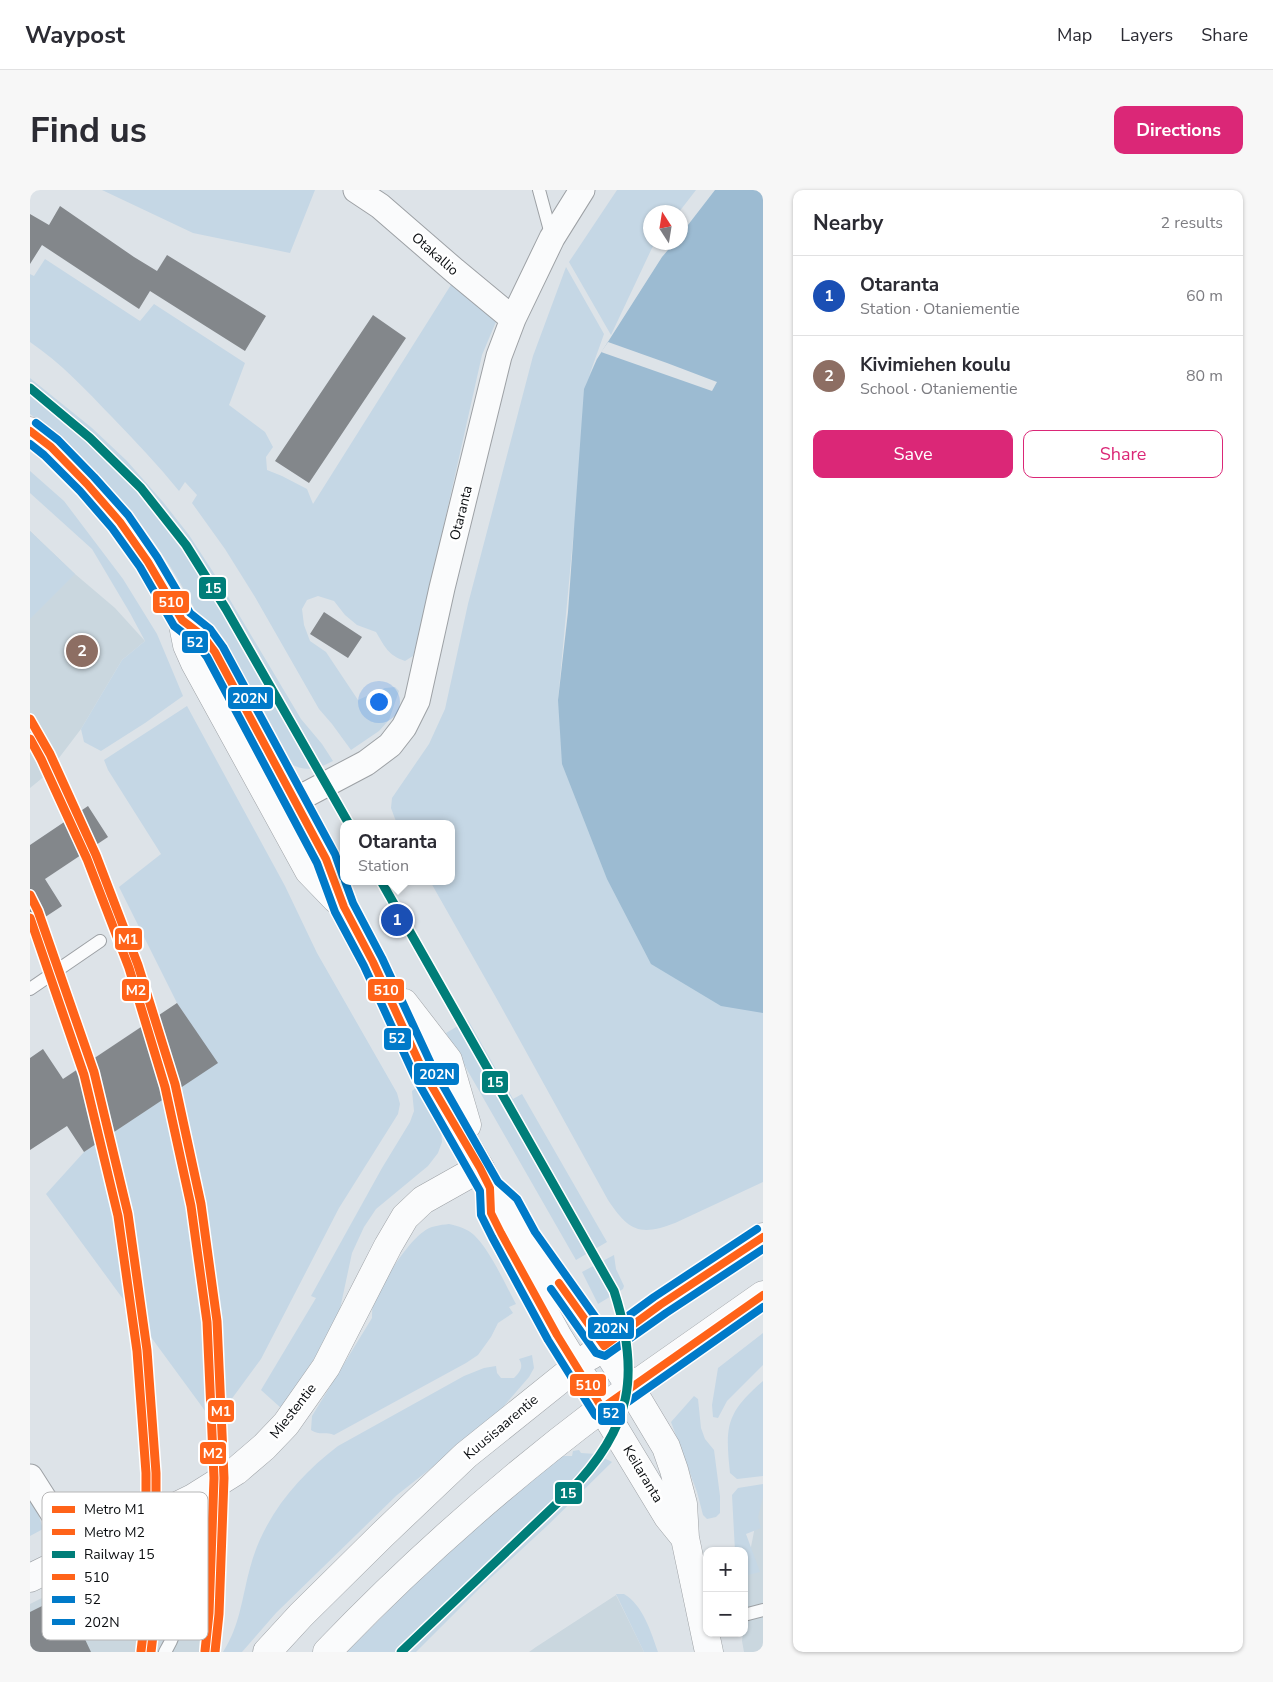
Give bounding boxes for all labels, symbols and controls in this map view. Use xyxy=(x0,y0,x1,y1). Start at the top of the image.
text: Waypost xyxy=(25,19,125,51)
text: Map xyxy=(1057,23,1092,47)
text: Layers xyxy=(1120,23,1173,47)
text: Share xyxy=(1201,23,1248,47)
button: Directions xyxy=(1114,106,1243,154)
text: Find us xyxy=(30,107,147,154)
north arrow xyxy=(643,205,688,250)
text: Nearby xyxy=(813,209,883,237)
text: 2 results xyxy=(1161,212,1223,234)
street label: Otakallio xyxy=(407,228,463,280)
text: Otaranta xyxy=(860,272,939,298)
text: 1 xyxy=(824,285,834,307)
text: 60 m xyxy=(1186,285,1223,307)
text: Station · Otaniementie xyxy=(860,298,1020,320)
text: Kivimiehen koulu xyxy=(860,352,1011,378)
text: 2 xyxy=(824,365,834,387)
text: 80 m xyxy=(1186,365,1223,387)
text: School · Otaniementie xyxy=(860,378,1018,400)
button: Save xyxy=(813,430,1013,478)
button: Share xyxy=(1023,430,1223,478)
street label: Otaranta xyxy=(445,484,477,542)
line badge: 15 xyxy=(198,576,227,600)
text: 15 xyxy=(205,579,221,598)
line badge: 510 xyxy=(152,590,190,614)
text: 510 xyxy=(158,593,184,612)
line badge: 52 xyxy=(181,630,209,654)
pin: 2 xyxy=(66,632,98,670)
text: 52 xyxy=(187,633,203,652)
line badge: 202N xyxy=(227,686,274,710)
text: 202N xyxy=(232,689,268,708)
your location xyxy=(366,689,392,715)
popup xyxy=(340,820,455,885)
text: Otaranta xyxy=(358,829,437,855)
text: Station xyxy=(358,855,409,877)
pin: 1 xyxy=(381,901,413,939)
line badge: M1 xyxy=(114,927,143,951)
text: M1 xyxy=(118,930,138,949)
line badge: M2 xyxy=(121,978,150,1002)
line badge: 510 xyxy=(367,978,405,1002)
text: M2 xyxy=(126,981,146,1000)
text: 510 xyxy=(373,981,399,1000)
line badge: 52 xyxy=(383,1027,412,1051)
text: 52 xyxy=(389,1029,405,1048)
line badge: 202N xyxy=(413,1062,460,1086)
text: 202N xyxy=(419,1065,455,1084)
line badge: 15 xyxy=(481,1070,509,1094)
text: 15 xyxy=(487,1073,503,1092)
line badge: 202N xyxy=(587,1316,635,1340)
text: 202N xyxy=(593,1319,629,1338)
line badge: 510 xyxy=(569,1373,607,1397)
text: 510 xyxy=(575,1376,601,1395)
street label: Miestentie xyxy=(265,1379,321,1443)
street label: Kuusisaarentie xyxy=(460,1390,542,1464)
line badge: M1 xyxy=(207,1399,235,1423)
text: M1 xyxy=(211,1402,231,1421)
line badge: 52 xyxy=(597,1402,626,1426)
text: 52 xyxy=(603,1404,619,1423)
line badge: M2 xyxy=(199,1441,227,1465)
street label: Keilaranta xyxy=(619,1442,667,1506)
text: M2 xyxy=(203,1444,223,1463)
line badge: 15 xyxy=(554,1481,583,1505)
text: 15 xyxy=(560,1484,576,1503)
legend xyxy=(42,1492,208,1640)
text: Metro M1 xyxy=(84,1500,145,1519)
text: Metro M2 xyxy=(84,1523,145,1542)
text: Railway 15 xyxy=(84,1545,155,1564)
map controls xyxy=(703,1547,748,1637)
button: + xyxy=(703,1547,748,1592)
text: 510 xyxy=(84,1568,109,1587)
text: 52 xyxy=(84,1590,101,1609)
button: − xyxy=(703,1592,748,1637)
text: 202N xyxy=(84,1613,120,1632)

